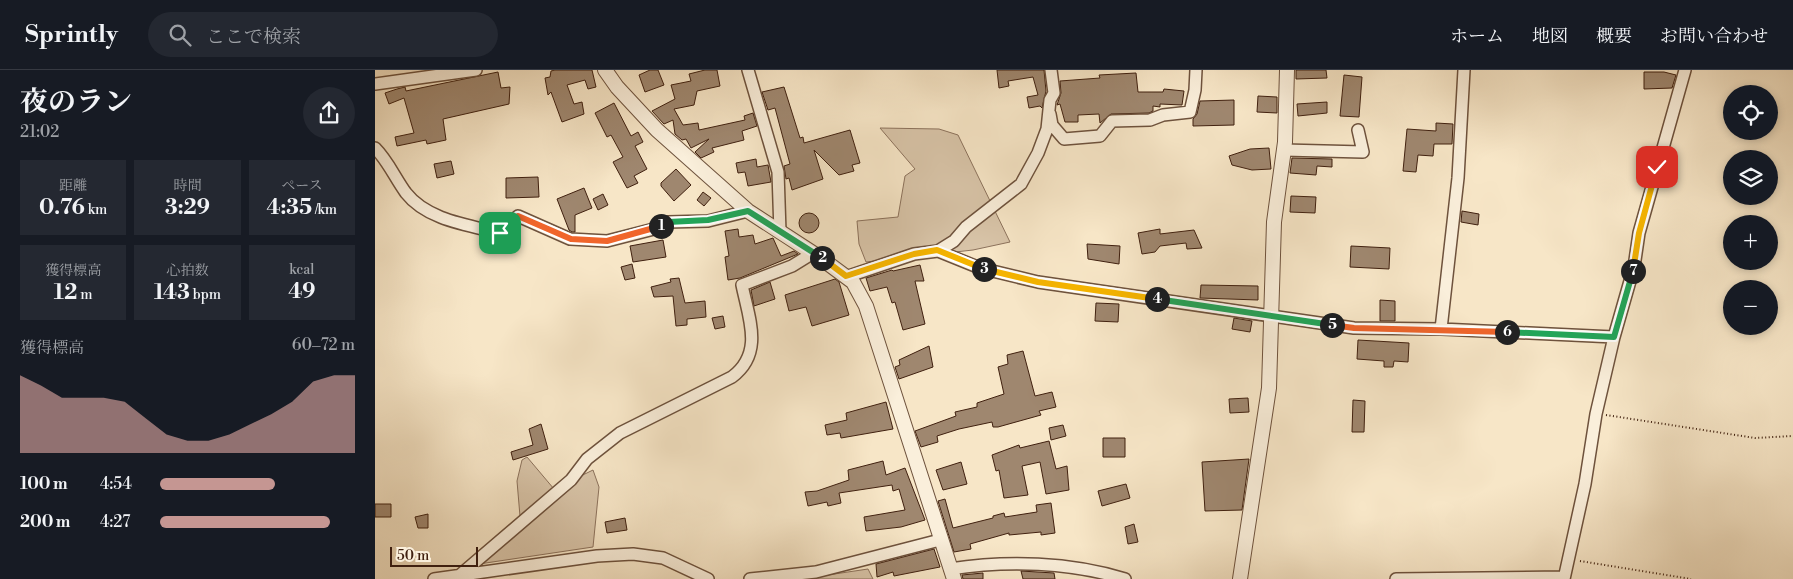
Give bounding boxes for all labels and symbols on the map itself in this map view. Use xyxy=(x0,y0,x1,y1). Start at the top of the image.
pin xyxy=(1636,146,1678,188)
pin xyxy=(479,212,521,254)
pin: 1 xyxy=(649,214,673,238)
pin: 2 xyxy=(809,246,835,270)
pin: 3 xyxy=(971,256,997,282)
pin: 7 xyxy=(1621,258,1645,284)
pin: 4 xyxy=(1145,286,1169,312)
pin: 5 xyxy=(1319,312,1345,338)
pin: 6 xyxy=(1495,320,1519,344)
scale bar xyxy=(390,544,477,567)

